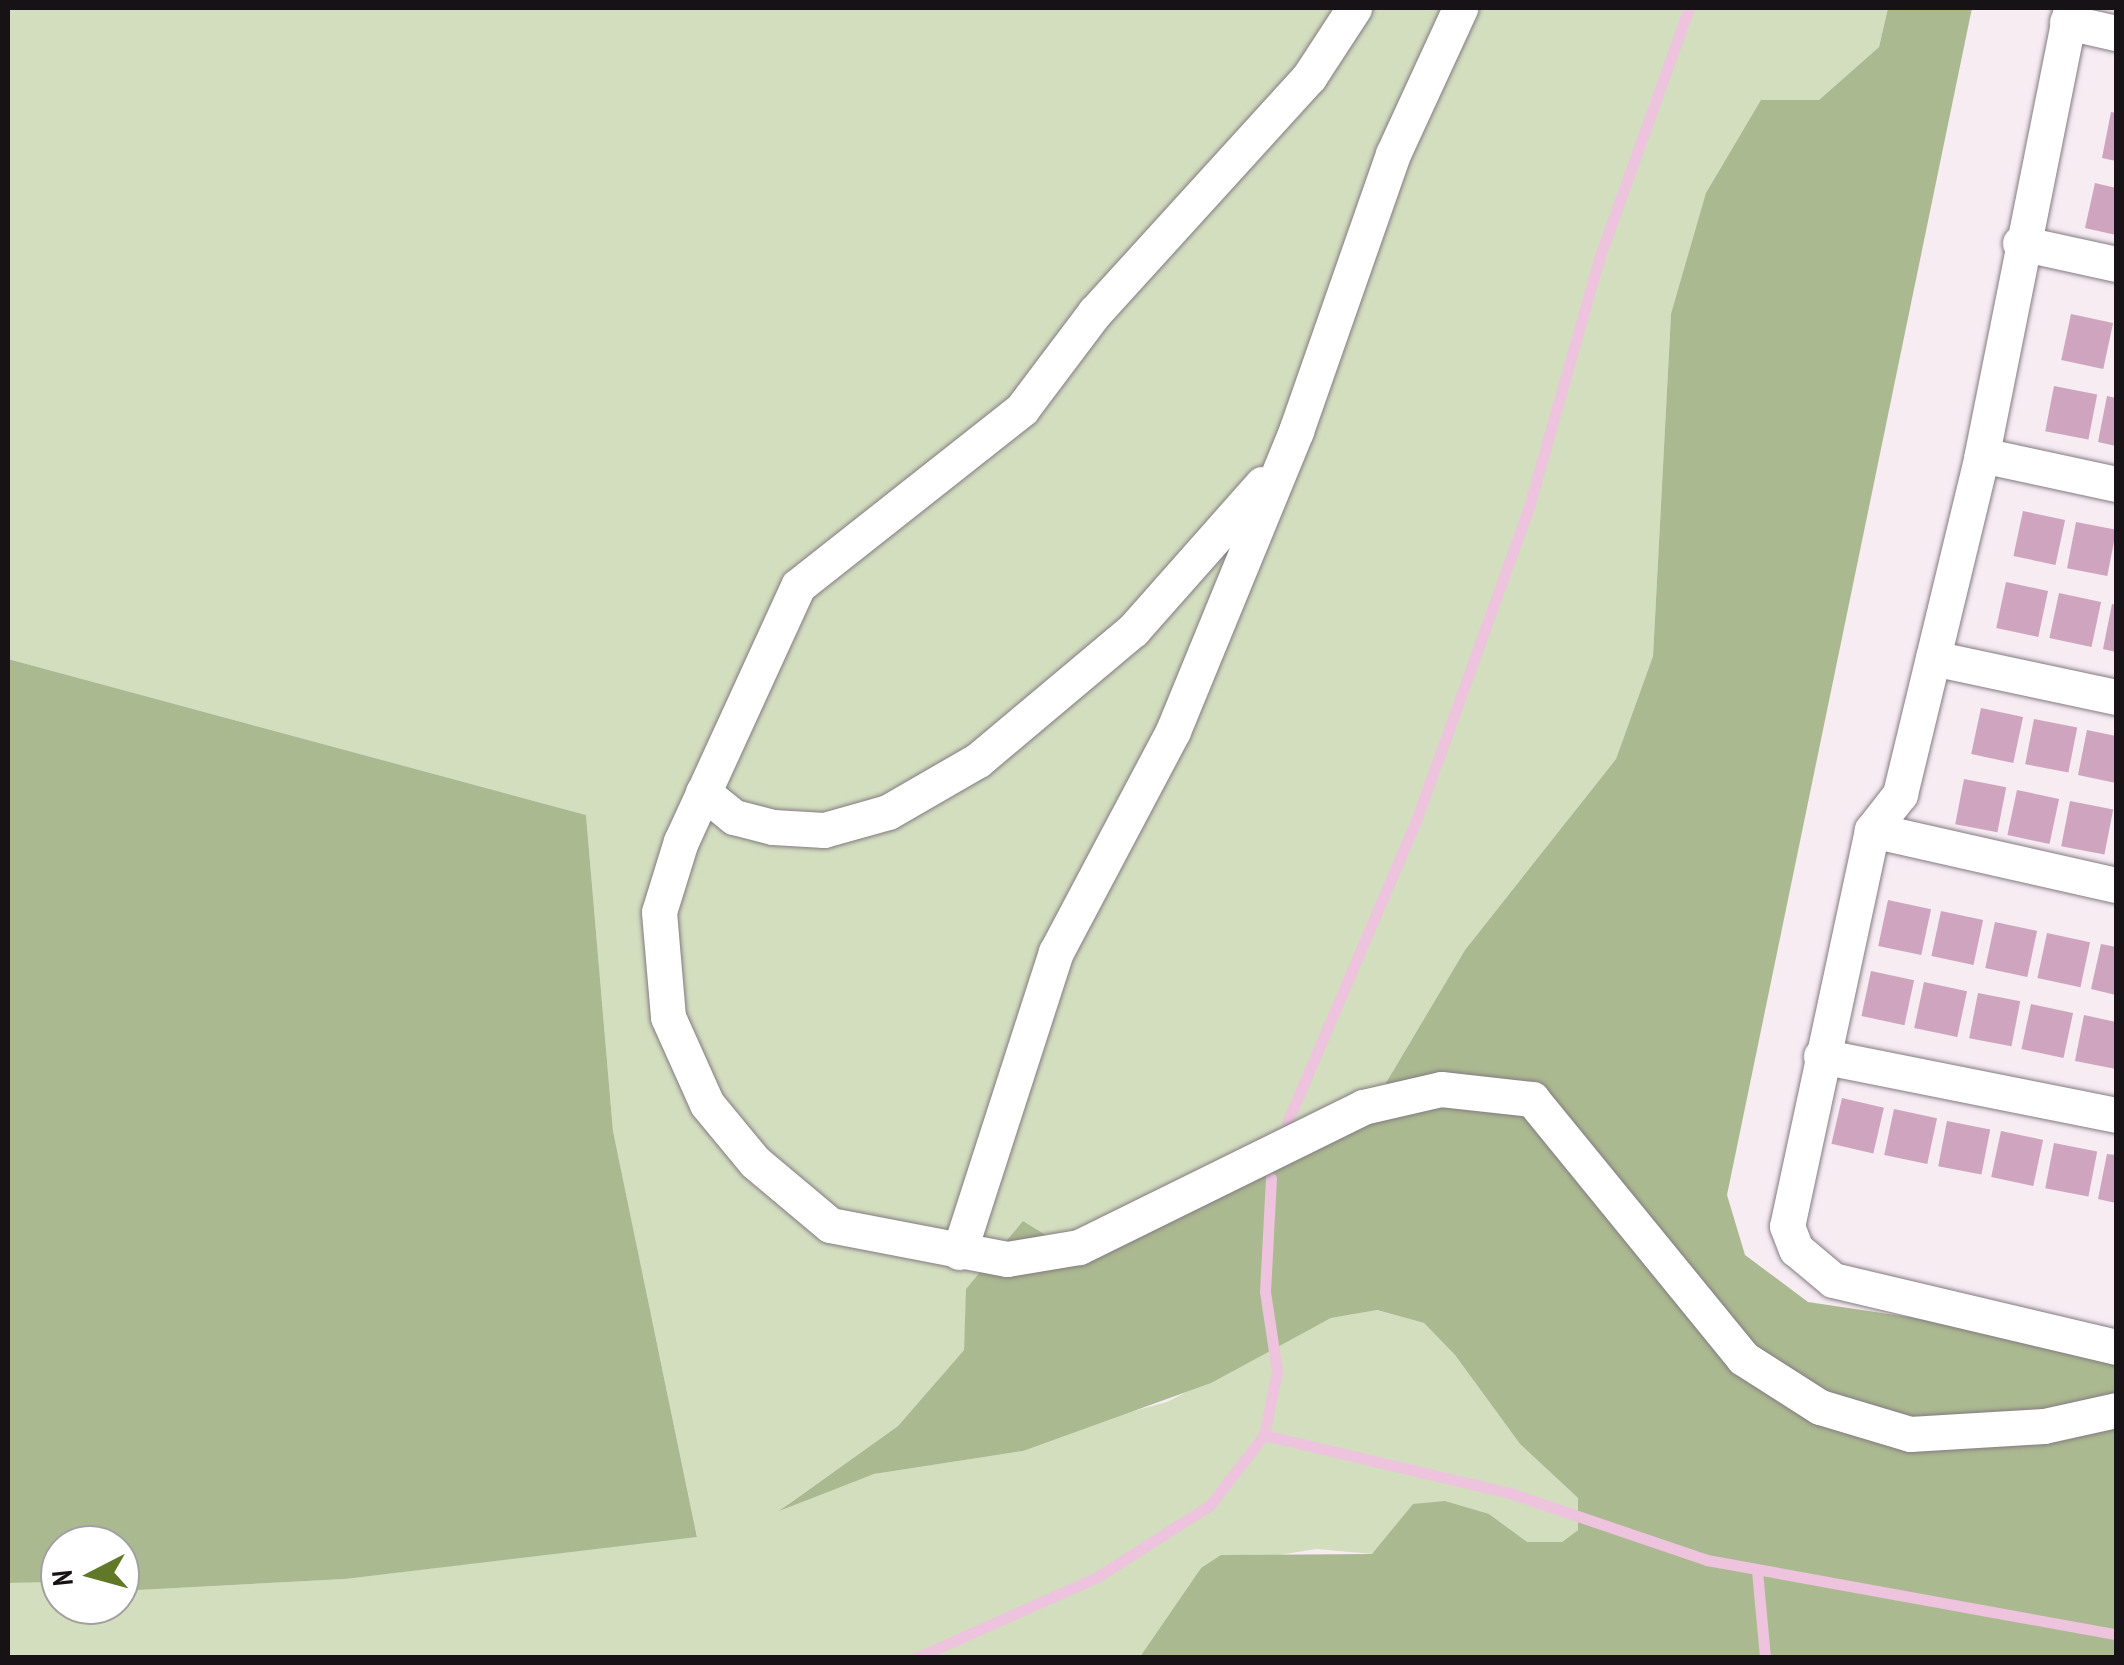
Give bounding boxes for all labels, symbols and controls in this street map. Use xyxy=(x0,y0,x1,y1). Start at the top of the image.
north arrow xyxy=(40,1525,140,1625)
text: N xyxy=(42,1569,81,1587)

